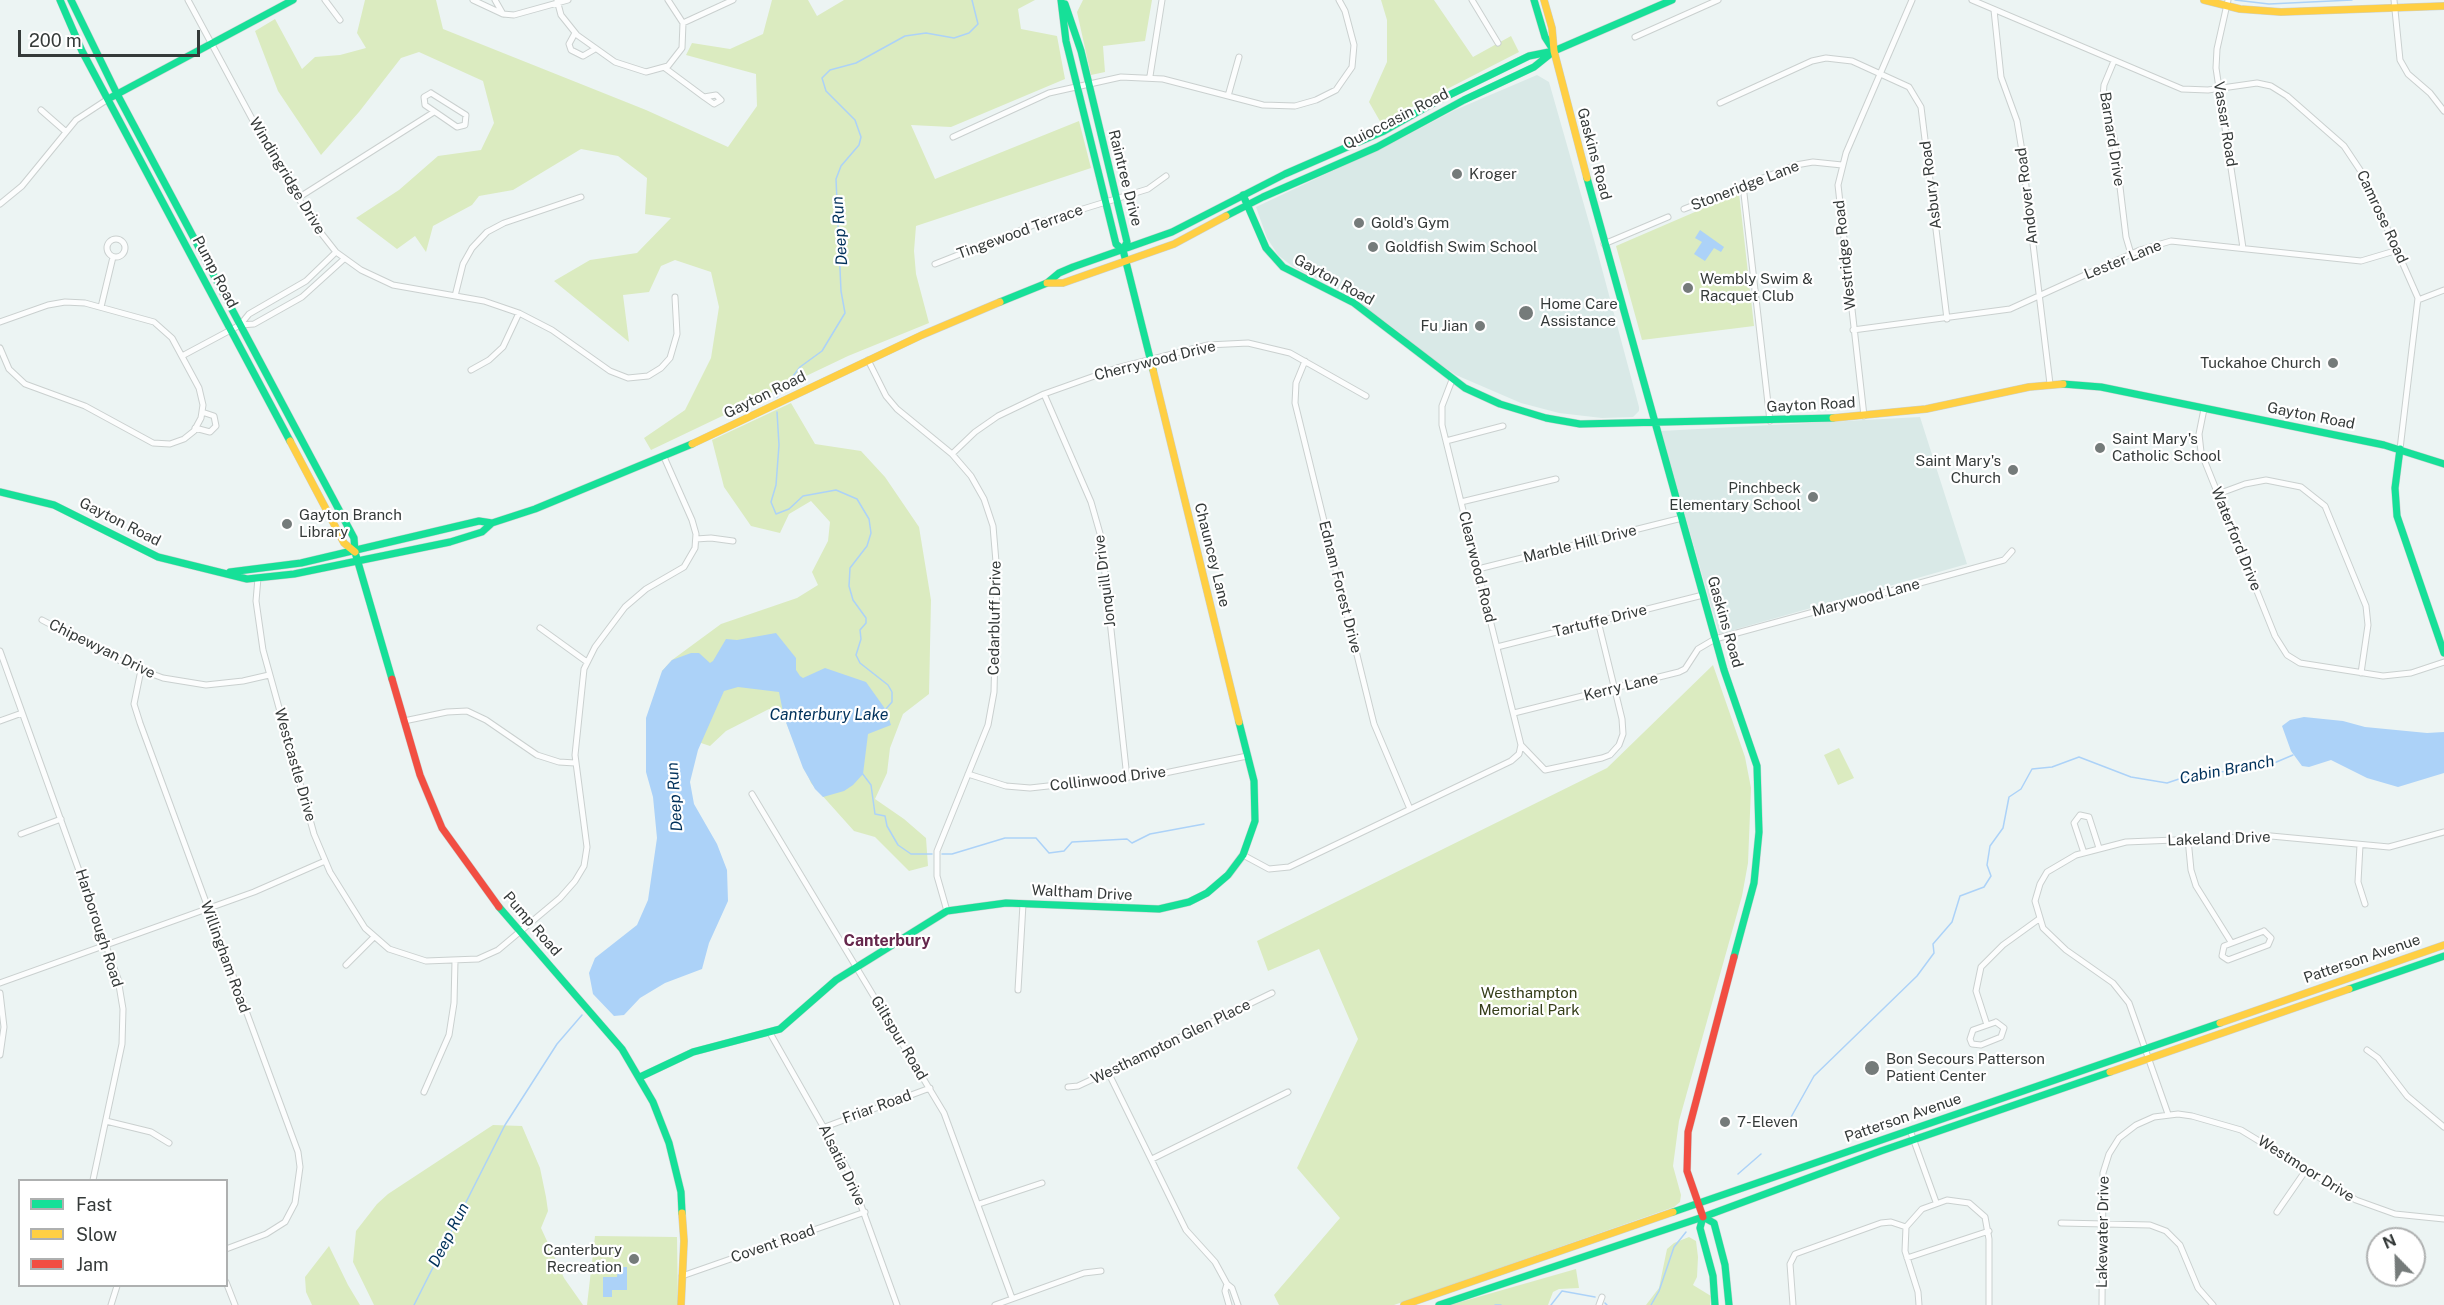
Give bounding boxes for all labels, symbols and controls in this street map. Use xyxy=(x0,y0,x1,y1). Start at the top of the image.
scale bar xyxy=(21,18,202,56)
text: 200 m xyxy=(29,30,82,51)
street label: Vassar Road xyxy=(2209,80,2241,168)
street label: Quioccasin Road xyxy=(1340,85,1452,153)
street label: Barnard Drive xyxy=(2096,90,2128,188)
street label: Gaskins Road xyxy=(1573,106,1615,202)
street label: Windingridge Drive xyxy=(245,114,329,238)
street label: Raintree Drive xyxy=(1104,128,1146,228)
street label: Asbury Road xyxy=(1917,140,1945,230)
street label: Andover Road xyxy=(2012,147,2042,245)
street label: Stoneridge Lane xyxy=(1688,157,1802,215)
place label: Kroger xyxy=(1469,165,1517,183)
marker: Kroger xyxy=(1450,167,1464,181)
street label: Camrose Road xyxy=(2353,167,2411,267)
water label: Deep Run xyxy=(828,196,852,266)
street label: Westridge Road xyxy=(1830,199,1860,311)
street label: Tingewood Terrace xyxy=(955,201,1085,263)
place label: Gold's Gym xyxy=(1371,214,1449,232)
marker: Gold's Gym xyxy=(1352,216,1366,230)
street label: Pump Road xyxy=(188,233,242,311)
street label: Lester Lane xyxy=(2082,236,2164,284)
place label: Goldfish Swim School xyxy=(1385,238,1538,256)
marker: Goldfish Swim School xyxy=(1366,240,1380,254)
street label: Gayton Road xyxy=(1291,251,1377,309)
place label: Wembly Swim & Racquet Club xyxy=(1700,270,1813,305)
marker: Wembly Swim & Racquet Club xyxy=(1681,281,1695,295)
place label: Home Care Assistance xyxy=(1540,295,1618,330)
marker: Home Care Assistance xyxy=(1517,304,1535,322)
place label: Fu Jian xyxy=(1420,317,1468,335)
marker: Fu Jian xyxy=(1473,319,1487,333)
street label: Cherrywood Drive xyxy=(1092,337,1218,385)
place label: Tuckahoe Church xyxy=(2200,354,2321,372)
marker: Tuckahoe Church xyxy=(2326,356,2340,370)
street label: Gayton Road xyxy=(721,367,809,423)
street label: Gayton Road xyxy=(1766,394,1856,416)
street label: Gayton Road xyxy=(2266,399,2356,433)
place label: Saint Mary's Catholic School xyxy=(2112,430,2221,465)
marker: Saint Mary's Catholic School xyxy=(2093,441,2107,455)
place label: Saint Mary's Church xyxy=(1915,452,2001,487)
marker: Saint Mary's Church xyxy=(2006,463,2020,477)
place label: Pinchbeck Elementary School xyxy=(1669,479,1801,514)
street label: Waterford Drive xyxy=(2207,484,2265,594)
marker: Pinchbeck Elementary School xyxy=(1806,490,1820,504)
street label: Gayton Road xyxy=(76,494,164,550)
street label: Chauncey Lane xyxy=(1190,501,1234,609)
place label: Gayton Branch Library xyxy=(299,506,402,541)
street label: Clearwood Road xyxy=(1454,510,1500,624)
marker: Gayton Branch Library xyxy=(280,517,294,531)
street label: Ednam Forest Drive xyxy=(1315,519,1365,655)
street label: Marble Hill Drive xyxy=(1521,521,1639,567)
street label: Jonquill Drive xyxy=(1090,534,1120,628)
street label: Cedarbluff Drive xyxy=(985,560,1005,676)
street label: Gaskins Road xyxy=(1703,574,1747,670)
street label: Marywood Lane xyxy=(1810,575,1922,621)
street label: Tartuffe Drive xyxy=(1551,601,1649,641)
street label: Chipewyan Drive xyxy=(46,615,158,683)
street label: Kerry Lane xyxy=(1582,669,1660,705)
water label: Canterbury Lake xyxy=(769,705,889,725)
street label: Westcastle Drive xyxy=(270,706,320,824)
water label: Cabin Branch xyxy=(2178,751,2276,789)
water label: Deep Run xyxy=(663,762,687,832)
street label: Collinwood Drive xyxy=(1049,763,1167,795)
street label: Lakeland Drive xyxy=(2167,828,2271,850)
street label: Harborough Road xyxy=(71,867,127,989)
street label: Waltham Drive xyxy=(1031,881,1133,905)
street label: Pump Road xyxy=(499,888,565,960)
street label: Willingham Road xyxy=(196,899,254,1015)
district label: Canterbury xyxy=(844,931,930,951)
street label: Patterson Avenue xyxy=(2301,931,2423,987)
park label: Westhampton Memorial Park xyxy=(1478,984,1580,1019)
street label: Giltspur Road xyxy=(867,993,931,1083)
street label: Westhampton Glen Place xyxy=(1088,996,1254,1088)
place label: Bon Secours Patterson Patient Center xyxy=(1886,1050,2045,1085)
marker: Bon Secours Patterson Patient Center xyxy=(1863,1059,1881,1077)
street label: Friar Road xyxy=(840,1086,914,1128)
street label: Patterson Avenue xyxy=(1842,1090,1964,1146)
place label: 7-Eleven xyxy=(1737,1113,1798,1131)
marker: 7-Eleven xyxy=(1718,1115,1732,1129)
street label: Alsatia Drive xyxy=(815,1122,869,1208)
street label: Westmoor Drive xyxy=(2254,1132,2358,1206)
street label: Lakewater Drive xyxy=(2093,1176,2113,1288)
legend xyxy=(18,1179,228,1287)
text: Fast xyxy=(76,1194,112,1215)
water label: Deep Run xyxy=(425,1200,473,1270)
street label: Covent Road xyxy=(729,1221,817,1267)
text: Slow xyxy=(76,1224,117,1245)
north arrow xyxy=(2366,1227,2426,1287)
text: N xyxy=(2380,1231,2399,1253)
place label: Canterbury Recreation xyxy=(543,1241,622,1276)
marker: Canterbury Recreation xyxy=(627,1252,641,1266)
text: Jam xyxy=(76,1254,109,1275)

